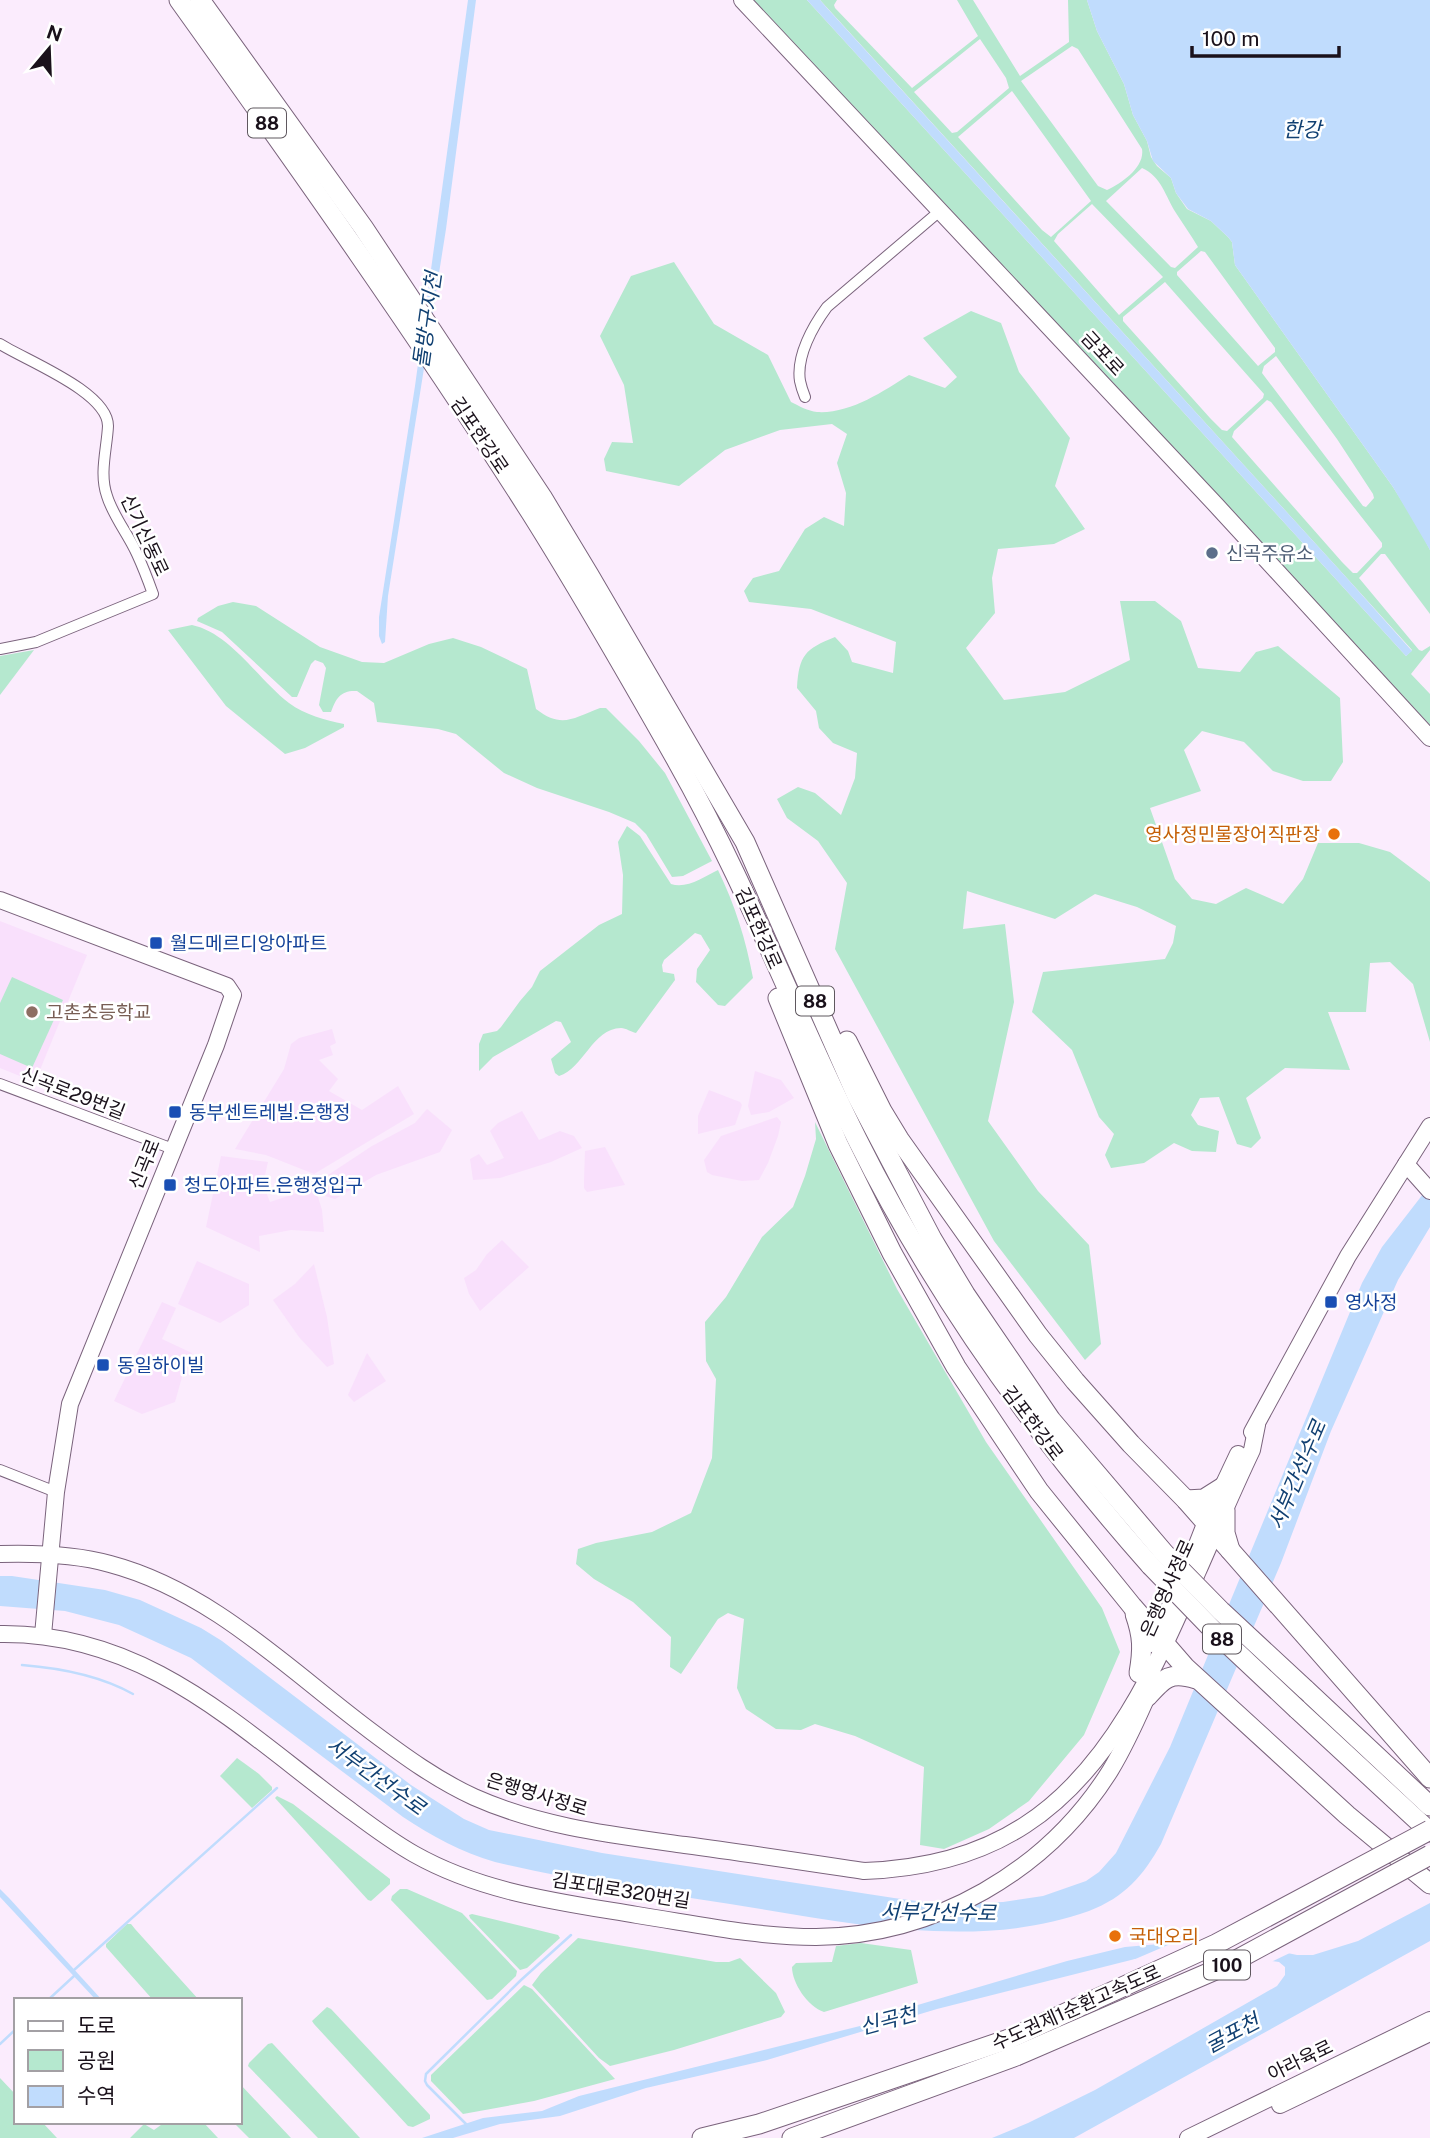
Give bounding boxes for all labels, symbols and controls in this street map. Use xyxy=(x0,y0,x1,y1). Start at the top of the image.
north arrow xyxy=(14,14,84,84)
scale bar xyxy=(1192,14,1339,58)
text: N xyxy=(44,20,65,46)
text: 100 m xyxy=(1202,26,1259,51)
road number: 88 xyxy=(248,109,286,138)
water label: 한강 xyxy=(1283,117,1324,142)
water label: 돌방구지천 xyxy=(408,268,446,370)
street label: 금포로 xyxy=(1077,326,1129,380)
street label: 김포한강로 xyxy=(446,393,514,477)
street label: 신기신동로 xyxy=(117,491,173,579)
place label: 신곡주유소 xyxy=(1226,542,1313,564)
marker: 신곡주유소 xyxy=(1204,545,1220,561)
place label: 영사정민물장어직판장 xyxy=(1145,823,1320,845)
marker: 영사정민물장어직판장 xyxy=(1326,826,1342,842)
street label: 김포한강로 xyxy=(731,884,787,972)
place label: 월드메르디앙아파트 xyxy=(170,932,327,954)
marker: 월드메르디앙아파트 xyxy=(148,935,164,951)
road number: 88 xyxy=(796,986,834,1016)
place label: 고촌초등학교 xyxy=(46,1001,151,1023)
marker: 고촌초등학교 xyxy=(24,1004,40,1020)
street label: 신곡로29번길 xyxy=(17,1063,129,1123)
place label: 동부센트레빌.은행정 xyxy=(189,1101,351,1123)
marker: 동부센트레빌.은행정 xyxy=(167,1104,183,1120)
street label: 신곡로 xyxy=(124,1136,164,1192)
place label: 청도아파트.은행정입구 xyxy=(184,1174,363,1196)
marker: 청도아파트.은행정입구 xyxy=(162,1177,178,1193)
place label: 영사정 xyxy=(1345,1291,1397,1313)
marker: 영사정 xyxy=(1323,1294,1339,1310)
place label: 동일하이빌 xyxy=(117,1354,204,1376)
marker: 동일하이빌 xyxy=(95,1357,111,1373)
street label: 김포한강로 xyxy=(998,1381,1068,1465)
water label: 서부간선수로 xyxy=(1263,1415,1332,1533)
street label: 은행영사정로 xyxy=(1136,1536,1198,1640)
road number: 88 xyxy=(1203,1624,1241,1654)
water label: 서부간선수로 xyxy=(322,1732,432,1821)
street label: 은행영사정로 xyxy=(484,1768,590,1820)
street label: 김포대로320번길 xyxy=(550,1868,692,1912)
water label: 서부간선수로 xyxy=(880,1898,998,1926)
place label: 국대오리 xyxy=(1129,1925,1199,1947)
marker: 국대오리 xyxy=(1107,1928,1123,1944)
road number: 100 xyxy=(1204,1951,1250,1980)
street label: 수도권제1순환고속도로 xyxy=(988,1960,1164,2054)
legend xyxy=(14,1998,242,2124)
water label: 신곡천 xyxy=(857,2000,922,2040)
water label: 굴포천 xyxy=(1201,2007,1266,2058)
text: 도로 xyxy=(77,2013,116,2038)
street label: 아라육로 xyxy=(1264,2035,1336,2085)
text: 공원 xyxy=(77,2048,116,2073)
text: 수역 xyxy=(77,2083,116,2108)

